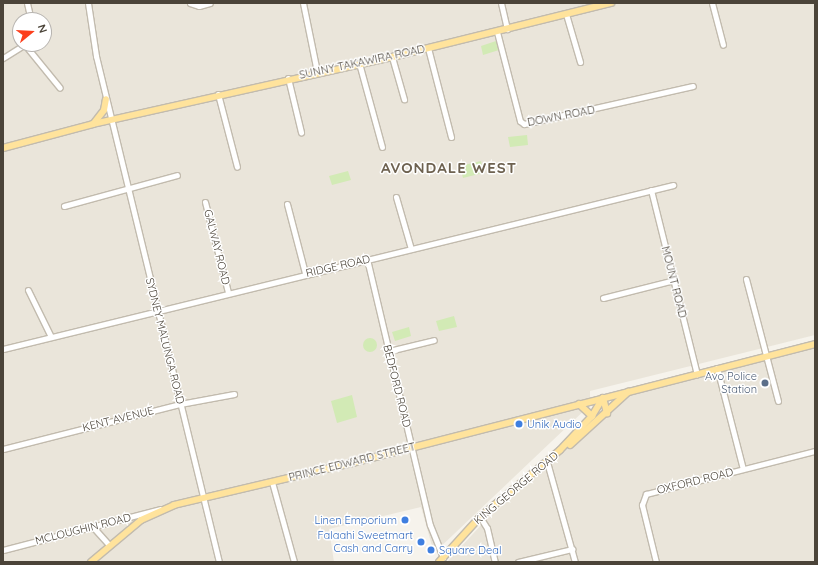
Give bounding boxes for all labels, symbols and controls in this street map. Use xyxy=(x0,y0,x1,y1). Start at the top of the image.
north arrow xyxy=(12,12,52,52)
text: N xyxy=(35,23,50,35)
street label: SUNNY TAKAWIRA ROAD xyxy=(298,42,426,82)
street label: DOWN ROAD xyxy=(526,103,596,129)
district label: AVONDALE WEST xyxy=(381,159,517,177)
street label: GALWAY ROAD xyxy=(201,208,233,286)
street label: MOUNT ROAD xyxy=(659,245,689,319)
street label: RIDGE ROAD xyxy=(305,252,371,280)
street label: SYDNEY MALUNGA ROAD xyxy=(143,277,187,405)
street label: BEDFORD ROAD xyxy=(380,343,414,429)
place label: Avo Police Station xyxy=(705,370,757,396)
marker: Avo Police Station xyxy=(760,378,770,388)
street label: KENT AVENUE xyxy=(81,404,155,434)
place label: Unik Audio xyxy=(527,417,581,431)
marker: Unik Audio xyxy=(514,419,524,429)
street label: PRINCE EDWARD STREET xyxy=(287,440,417,484)
street label: KING GEORGE ROAD xyxy=(471,449,561,527)
street label: OXFORD ROAD xyxy=(655,465,735,497)
street label: MCLOUGHIN ROAD xyxy=(34,511,132,547)
place label: Linen Emporium xyxy=(314,513,397,527)
marker: Linen Emporium xyxy=(400,515,410,525)
place label: Falaahi Sweetmart Cash and Carry xyxy=(317,529,413,555)
marker: Falaahi Sweetmart Cash and Carry xyxy=(416,537,426,547)
place label: Square Deal xyxy=(439,543,501,557)
marker: Square Deal xyxy=(426,545,436,555)

